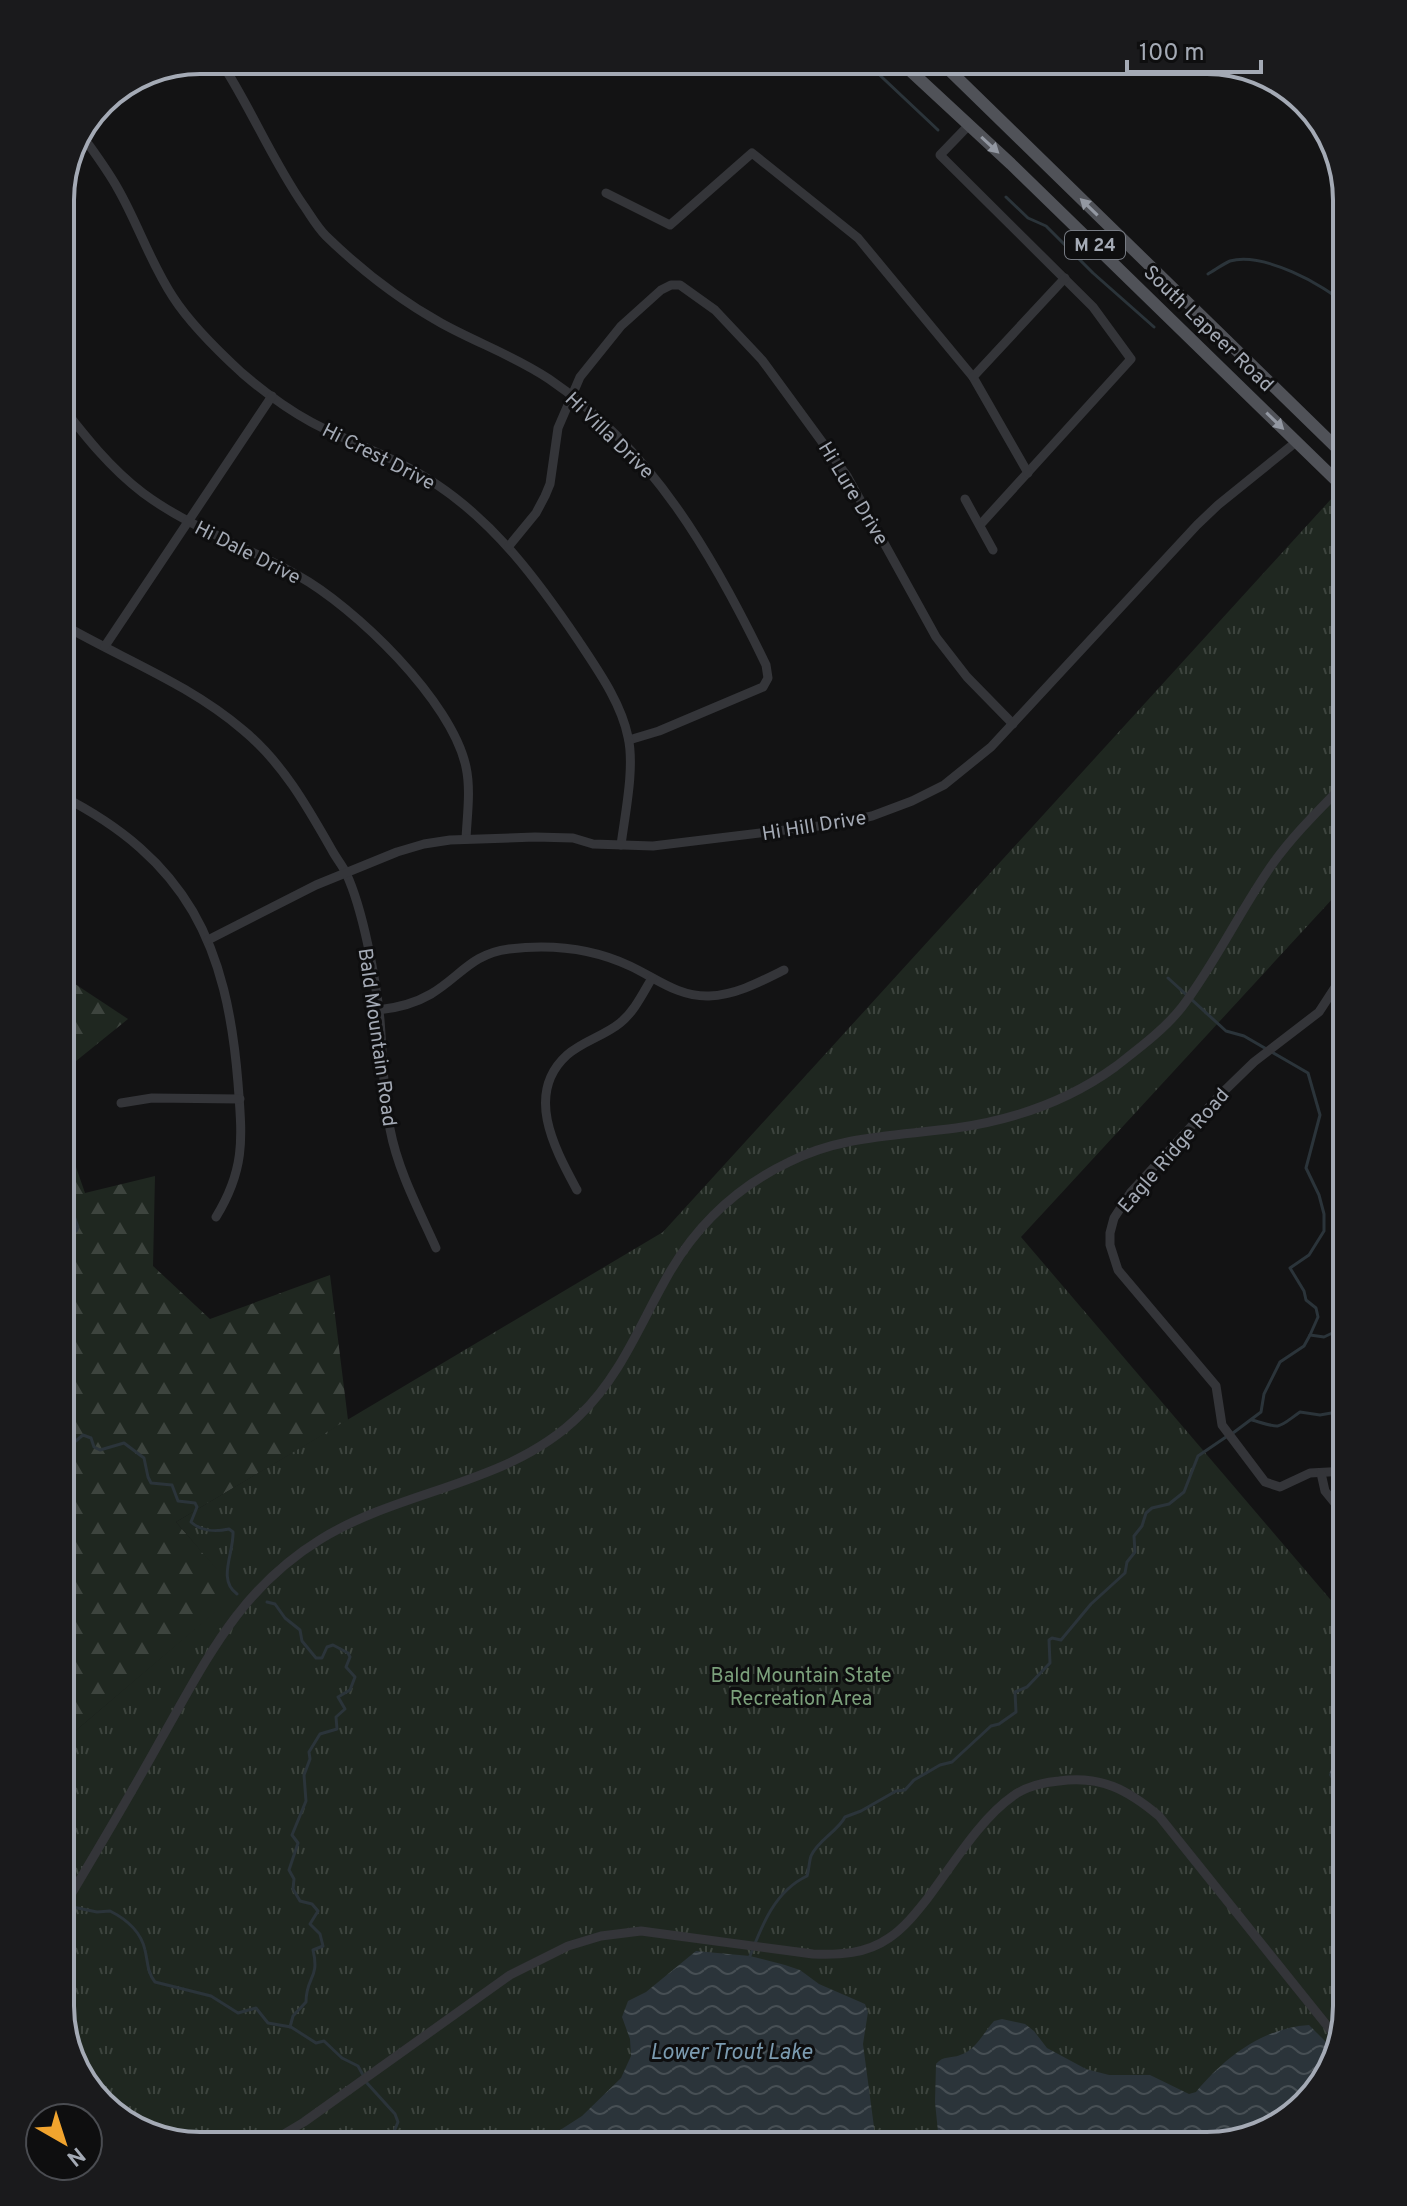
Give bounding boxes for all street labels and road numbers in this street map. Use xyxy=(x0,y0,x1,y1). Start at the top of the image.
road number: M 24 xyxy=(1065,231,1125,259)
street label: South Lapeer Road xyxy=(1137,260,1278,398)
street label: Hi Villa Drive xyxy=(559,387,659,485)
street label: Hi Crest Drive xyxy=(317,418,439,497)
street label: Hi Lure Drive xyxy=(811,437,893,551)
street label: Hi Dale Drive xyxy=(190,516,305,592)
street label: Hi Hill Drive xyxy=(760,806,868,848)
street label: Bald Mountain Road xyxy=(351,946,401,1128)
street label: Eagle Ridge Road xyxy=(1113,1083,1236,1219)

